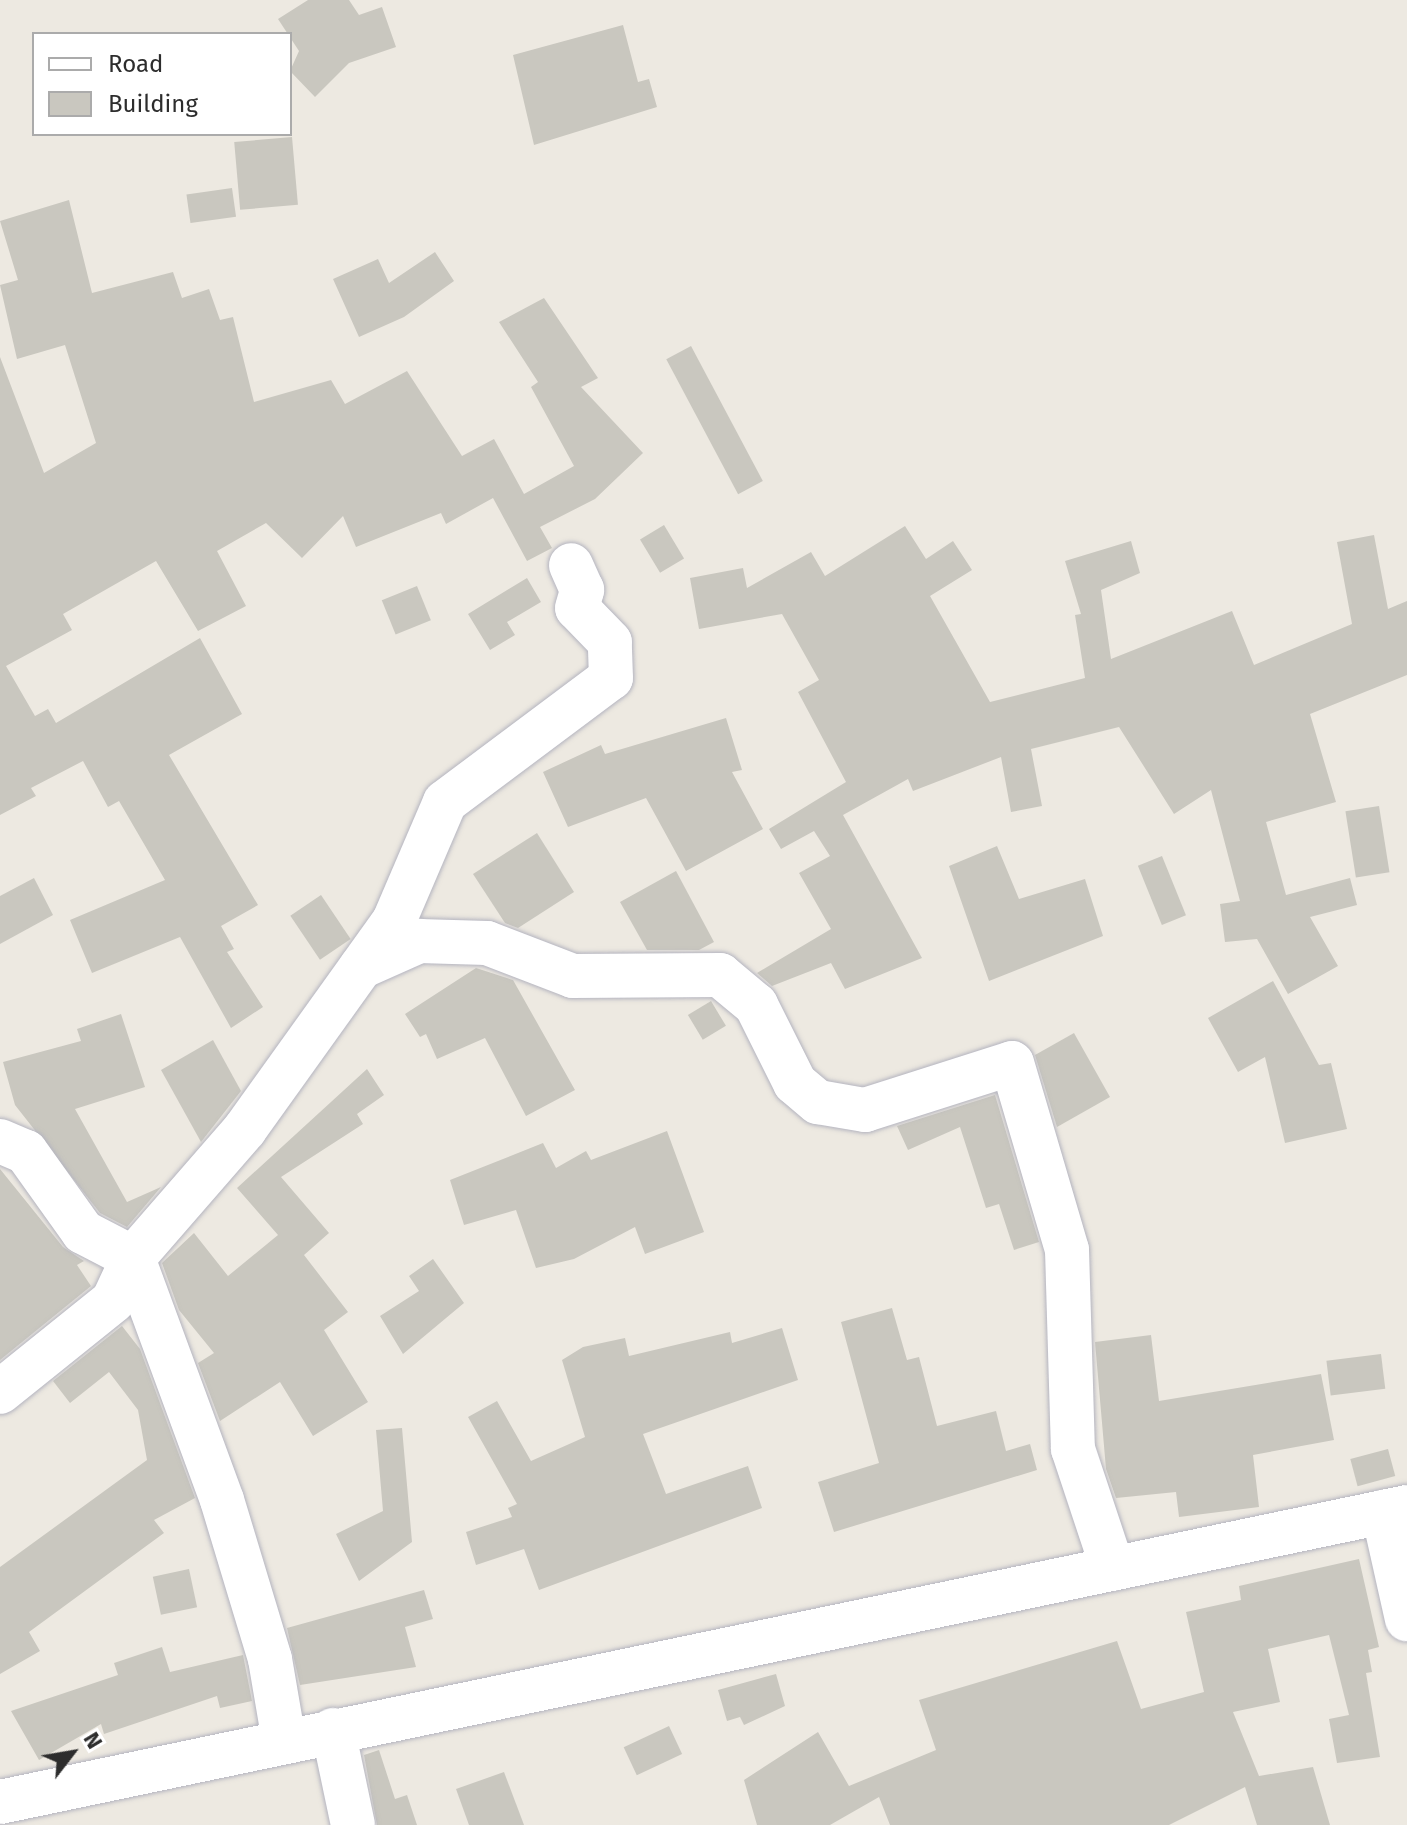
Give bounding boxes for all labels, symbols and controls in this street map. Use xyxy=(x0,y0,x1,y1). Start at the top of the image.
legend xyxy=(32,32,292,136)
text: Road xyxy=(108,50,163,78)
text: Building xyxy=(108,90,198,118)
north arrow xyxy=(32,1713,112,1793)
text: N xyxy=(78,1727,108,1754)

